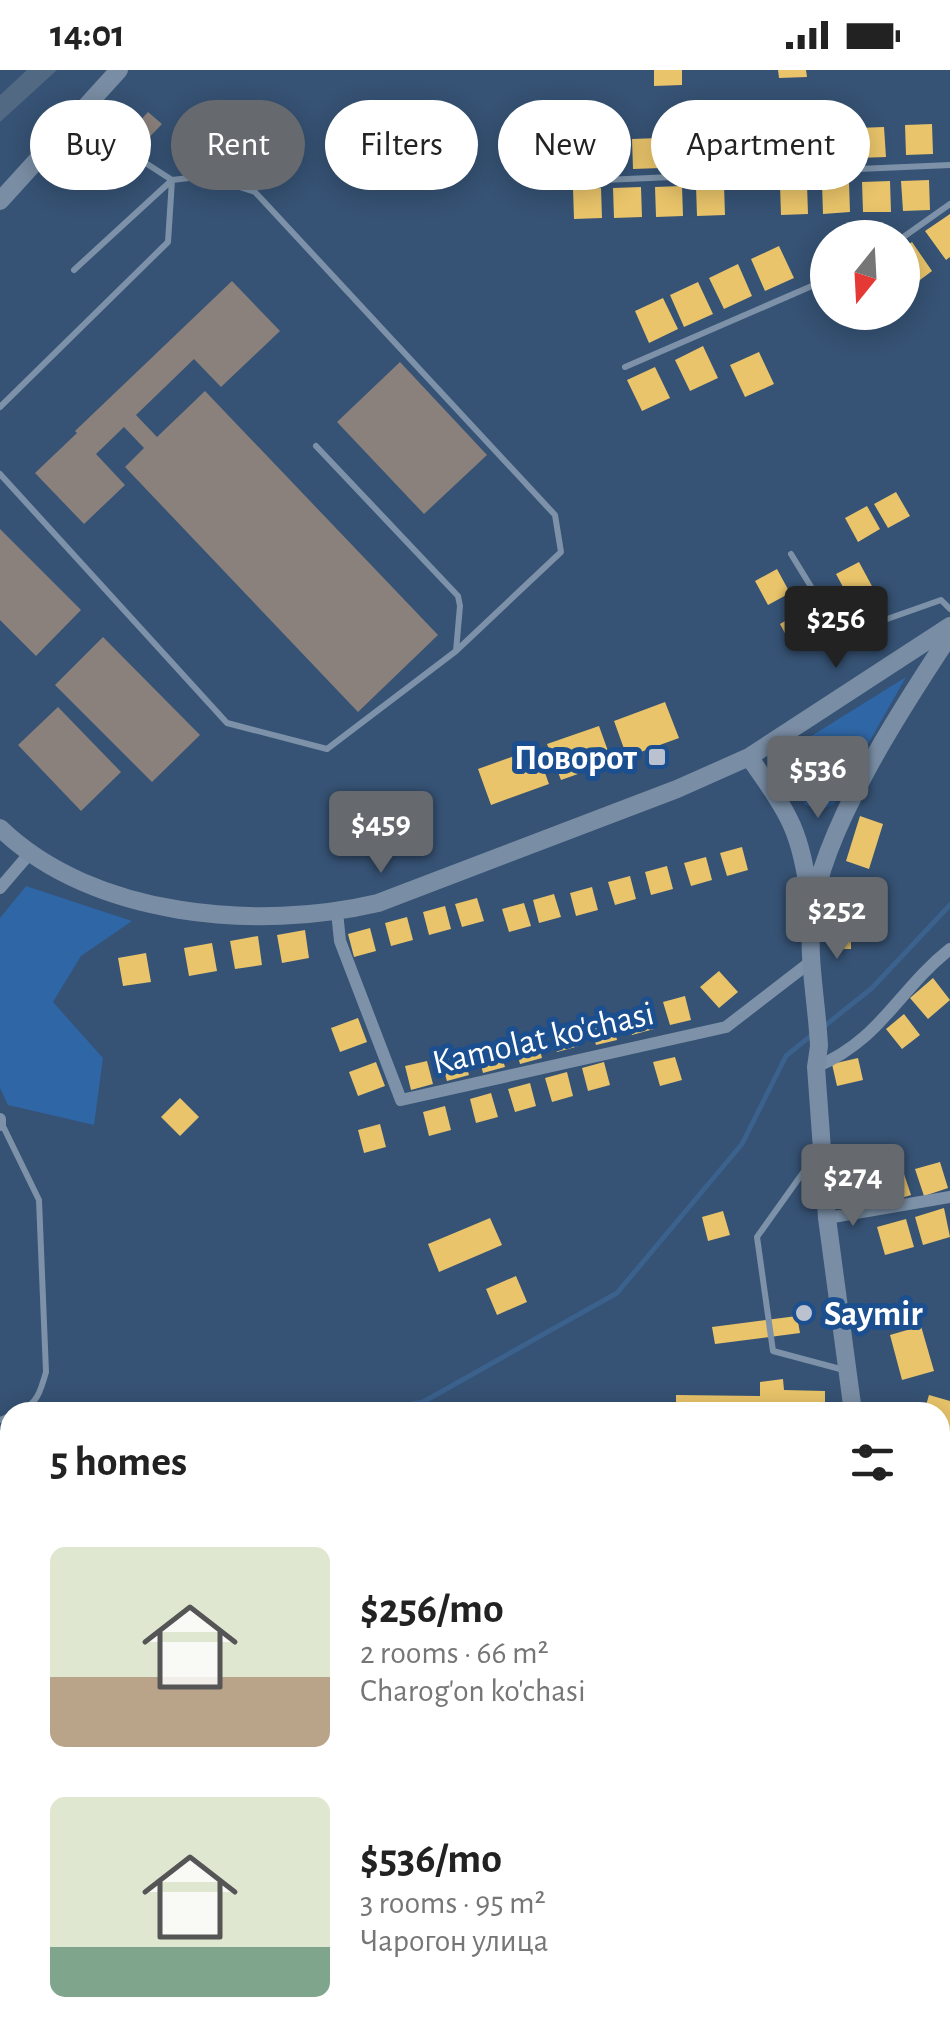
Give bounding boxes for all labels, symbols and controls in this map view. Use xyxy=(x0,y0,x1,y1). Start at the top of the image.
text: 14:01 xyxy=(50,16,125,54)
chip: Buy xyxy=(30,100,151,190)
chip: Rent xyxy=(171,100,305,190)
chip: Filters xyxy=(325,100,478,190)
chip: New xyxy=(498,100,631,190)
chip: Apartment xyxy=(651,100,870,190)
north arrow xyxy=(810,220,920,330)
map controls xyxy=(810,220,920,330)
pin: $256 xyxy=(777,586,895,671)
text: $256 xyxy=(807,602,865,634)
pin: $536 xyxy=(759,736,877,821)
place label: Поворот xyxy=(514,741,637,776)
marker: Поворот xyxy=(646,746,668,768)
text: $536 xyxy=(789,752,847,784)
pin: $459 xyxy=(322,791,440,876)
text: $459 xyxy=(351,807,411,839)
pin: $252 xyxy=(778,877,896,962)
text: $252 xyxy=(808,893,866,925)
street label: Kamolat ko'chasi xyxy=(429,996,657,1081)
pin: $274 xyxy=(794,1144,912,1229)
text: $274 xyxy=(823,1160,883,1192)
place label: Saymir xyxy=(824,1297,923,1332)
marker: Saymir xyxy=(793,1302,815,1324)
icon: filters xyxy=(845,1435,900,1490)
text: 5 homes xyxy=(50,1441,187,1483)
icon: home xyxy=(130,1587,250,1707)
text: $256/mo xyxy=(360,1588,504,1630)
text: 2 rooms · 66 m² xyxy=(360,1637,549,1669)
text: Charog'on ko'chasi xyxy=(360,1675,586,1707)
icon: home xyxy=(130,1837,250,1957)
text: $536/mo xyxy=(360,1838,502,1880)
text: 3 rooms · 95 m² xyxy=(360,1887,546,1919)
text: Чарогон улица xyxy=(360,1925,548,1957)

